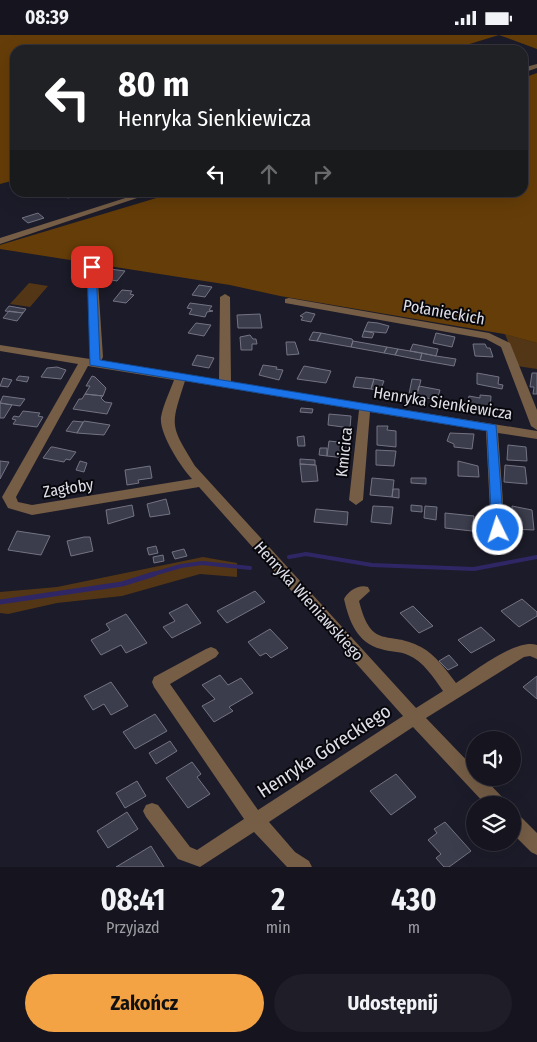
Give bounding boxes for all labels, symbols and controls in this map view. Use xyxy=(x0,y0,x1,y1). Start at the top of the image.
text: 08:39 xyxy=(25,6,69,29)
text: 80 m xyxy=(118,63,190,105)
icon: left xyxy=(35,65,100,130)
text: Henryka Sienkiewicza xyxy=(118,105,311,132)
icon: left xyxy=(202,160,230,188)
icon: ahead xyxy=(255,160,283,188)
icon: right xyxy=(308,160,336,188)
pin xyxy=(71,246,113,288)
icon: arrive xyxy=(78,253,106,281)
street label: Połanieckich xyxy=(402,295,486,329)
street label: Henryka Sienkiewicza xyxy=(372,383,514,423)
street label: Kmicica xyxy=(332,426,356,478)
street label: Zagłoby xyxy=(41,474,96,501)
position arrow xyxy=(471,503,523,555)
street label: Henryka Wieniawskiego xyxy=(250,537,368,665)
street label: Henryka Góreckiego xyxy=(253,699,395,803)
map controls xyxy=(466,731,521,851)
button: sound xyxy=(466,731,521,786)
button: layers xyxy=(466,796,521,851)
text: 08:41 xyxy=(100,882,165,918)
text: 2 xyxy=(271,882,285,918)
text: 430 xyxy=(391,882,437,918)
text: Przyjazd xyxy=(106,918,160,937)
text: min xyxy=(266,918,291,937)
text: m xyxy=(408,918,420,937)
button: Zakończ xyxy=(25,974,264,1032)
button: Udostępnij xyxy=(274,974,512,1032)

